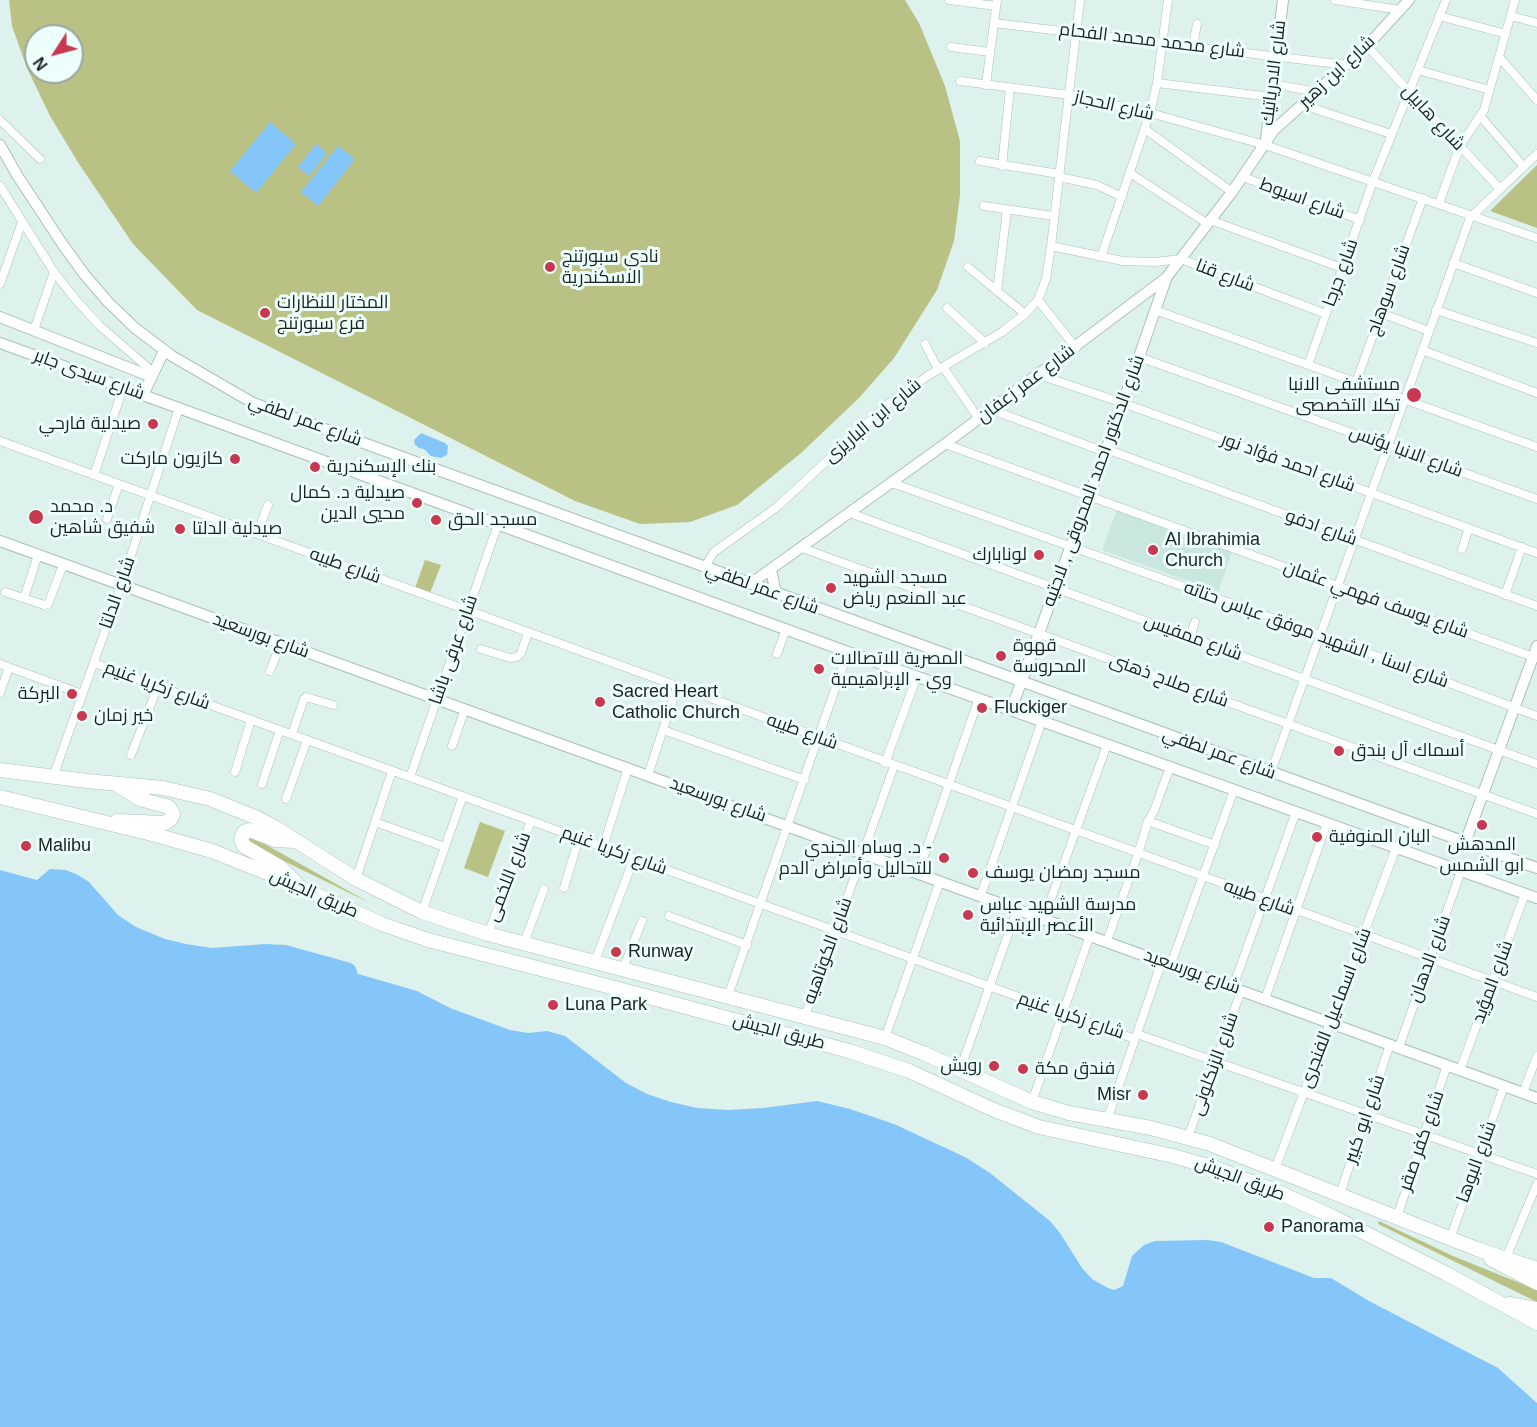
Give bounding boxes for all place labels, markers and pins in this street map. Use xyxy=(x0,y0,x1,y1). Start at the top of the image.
place label: نادي سبورتنج الاسكندرية xyxy=(562,246,659,288)
marker: نادي سبورتنج الاسكندرية xyxy=(543,260,557,274)
place label: المختار للنظارات فرع سبورتنج xyxy=(277,292,388,334)
marker: المختار للنظارات فرع سبورتنج xyxy=(258,306,272,320)
place label: مستشفى الانبا تكلا التخصصى xyxy=(1288,374,1400,416)
marker: مستشفى الانبا تكلا التخصصى xyxy=(1405,386,1423,404)
place label: صيدلية فارحي xyxy=(39,413,141,435)
marker: صيدلية فارحي xyxy=(146,417,160,431)
place label: كازيون ماركت xyxy=(121,448,223,470)
marker: كازيون ماركت xyxy=(228,452,242,466)
place label: بنك الإسكندرية xyxy=(327,456,436,478)
marker: بنك الإسكندرية xyxy=(308,460,322,474)
place label: صيدلية د. كمال محيي الدين xyxy=(290,482,405,524)
place label: د. محمد شفيق شاهين xyxy=(50,496,155,538)
marker: صيدلية د. كمال محيي الدين xyxy=(410,496,424,510)
marker: د. محمد شفيق شاهين xyxy=(27,508,45,526)
place label: مسجد الحق xyxy=(448,509,537,531)
marker: مسجد الحق xyxy=(429,513,443,527)
place label: صيدلية الدلتا xyxy=(192,518,282,540)
marker: صيدلية الدلتا xyxy=(173,522,187,536)
place label: Al Ibrahimia Church xyxy=(1165,529,1260,572)
marker: Al Ibrahimia Church xyxy=(1146,543,1160,557)
place label: لونابارك xyxy=(973,544,1027,566)
marker: لونابارك xyxy=(1032,548,1046,562)
place label: مسجد الشهيد عبد المنعم رياض xyxy=(843,567,967,610)
marker: مسجد الشهيد عبد المنعم رياض xyxy=(824,581,838,595)
place label: قهوة المحروسة xyxy=(1013,635,1086,678)
place label: المصرية للاتصالات وي - الإبراهيمية xyxy=(831,648,963,690)
marker: قهوة المحروسة xyxy=(994,649,1008,663)
marker: المصرية للاتصالات وي - الإبراهيمية xyxy=(812,662,826,676)
place label: Sacred Heart Catholic Church xyxy=(612,681,740,724)
place label: البركة xyxy=(18,683,60,705)
marker: البركة xyxy=(65,687,79,701)
marker: Sacred Heart Catholic Church xyxy=(593,695,607,709)
place label: Fluckiger xyxy=(994,697,1067,719)
marker: Fluckiger xyxy=(975,701,989,715)
place label: خير زمان xyxy=(94,705,153,727)
marker: خير زمان xyxy=(75,709,89,723)
place label: أسماك آل بندق xyxy=(1351,740,1464,762)
marker: أسماك آل بندق xyxy=(1332,744,1346,758)
marker: المدهش ابو الشمس xyxy=(1475,818,1489,832)
place label: البان المنوفية xyxy=(1329,826,1431,848)
marker: البان المنوفية xyxy=(1310,830,1324,844)
place label: المدهش ابو الشمس xyxy=(1440,834,1524,876)
place label: Malibu xyxy=(38,835,91,857)
place label: د. وسام الجندي - للتحاليل وأمراض الدم xyxy=(779,837,932,880)
marker: Malibu xyxy=(19,839,33,853)
marker: د. وسام الجندي - للتحاليل وأمراض الدم xyxy=(937,851,951,865)
place label: مسجد رمضان يوسف xyxy=(985,862,1141,884)
marker: مسجد رمضان يوسف xyxy=(966,866,980,880)
place label: مدرسة الشهيد عباس الأعصر الإبتدائية xyxy=(980,894,1136,936)
marker: مدرسة الشهيد عباس الأعصر الإبتدائية xyxy=(961,908,975,922)
place label: Runway xyxy=(628,941,693,963)
marker: Runway xyxy=(609,945,623,959)
place label: Luna Park xyxy=(565,994,647,1016)
marker: Luna Park xyxy=(546,998,560,1012)
place label: رويش xyxy=(940,1055,982,1077)
place label: فندق مكة xyxy=(1035,1058,1115,1080)
marker: رويش xyxy=(987,1059,1001,1073)
marker: فندق مكة xyxy=(1016,1062,1030,1076)
place label: Misr xyxy=(1097,1084,1131,1106)
marker: Misr xyxy=(1136,1088,1150,1102)
place label: Panorama xyxy=(1281,1216,1364,1238)
marker: Panorama xyxy=(1262,1220,1276,1234)

